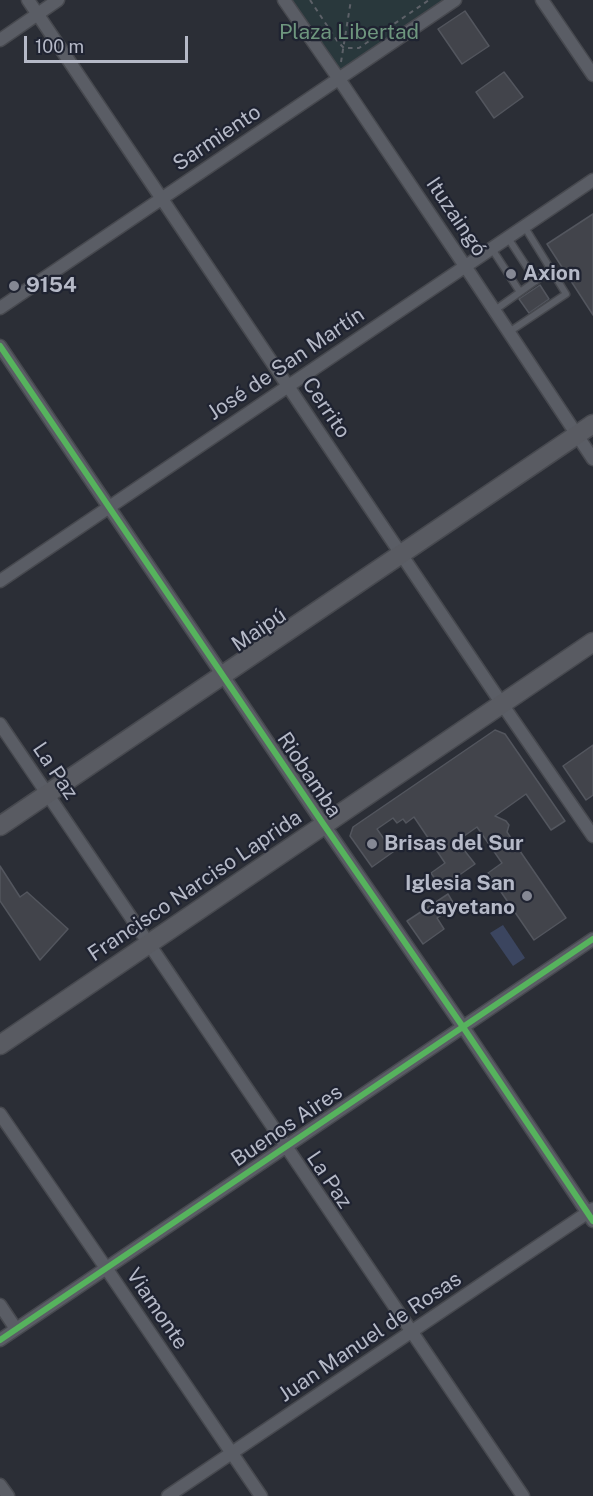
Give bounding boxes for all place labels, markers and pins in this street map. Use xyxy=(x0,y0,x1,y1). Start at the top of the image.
place label: Axion xyxy=(523,261,580,287)
marker: Axion xyxy=(504,267,518,281)
place label: 9154 xyxy=(26,273,77,299)
marker: 9154 xyxy=(7,279,21,293)
place label: Brisas del Sur xyxy=(384,831,524,857)
marker: Brisas del Sur xyxy=(365,837,379,851)
place label: Iglesia San Cayetano xyxy=(405,871,515,921)
marker: Iglesia San Cayetano xyxy=(520,889,534,903)

